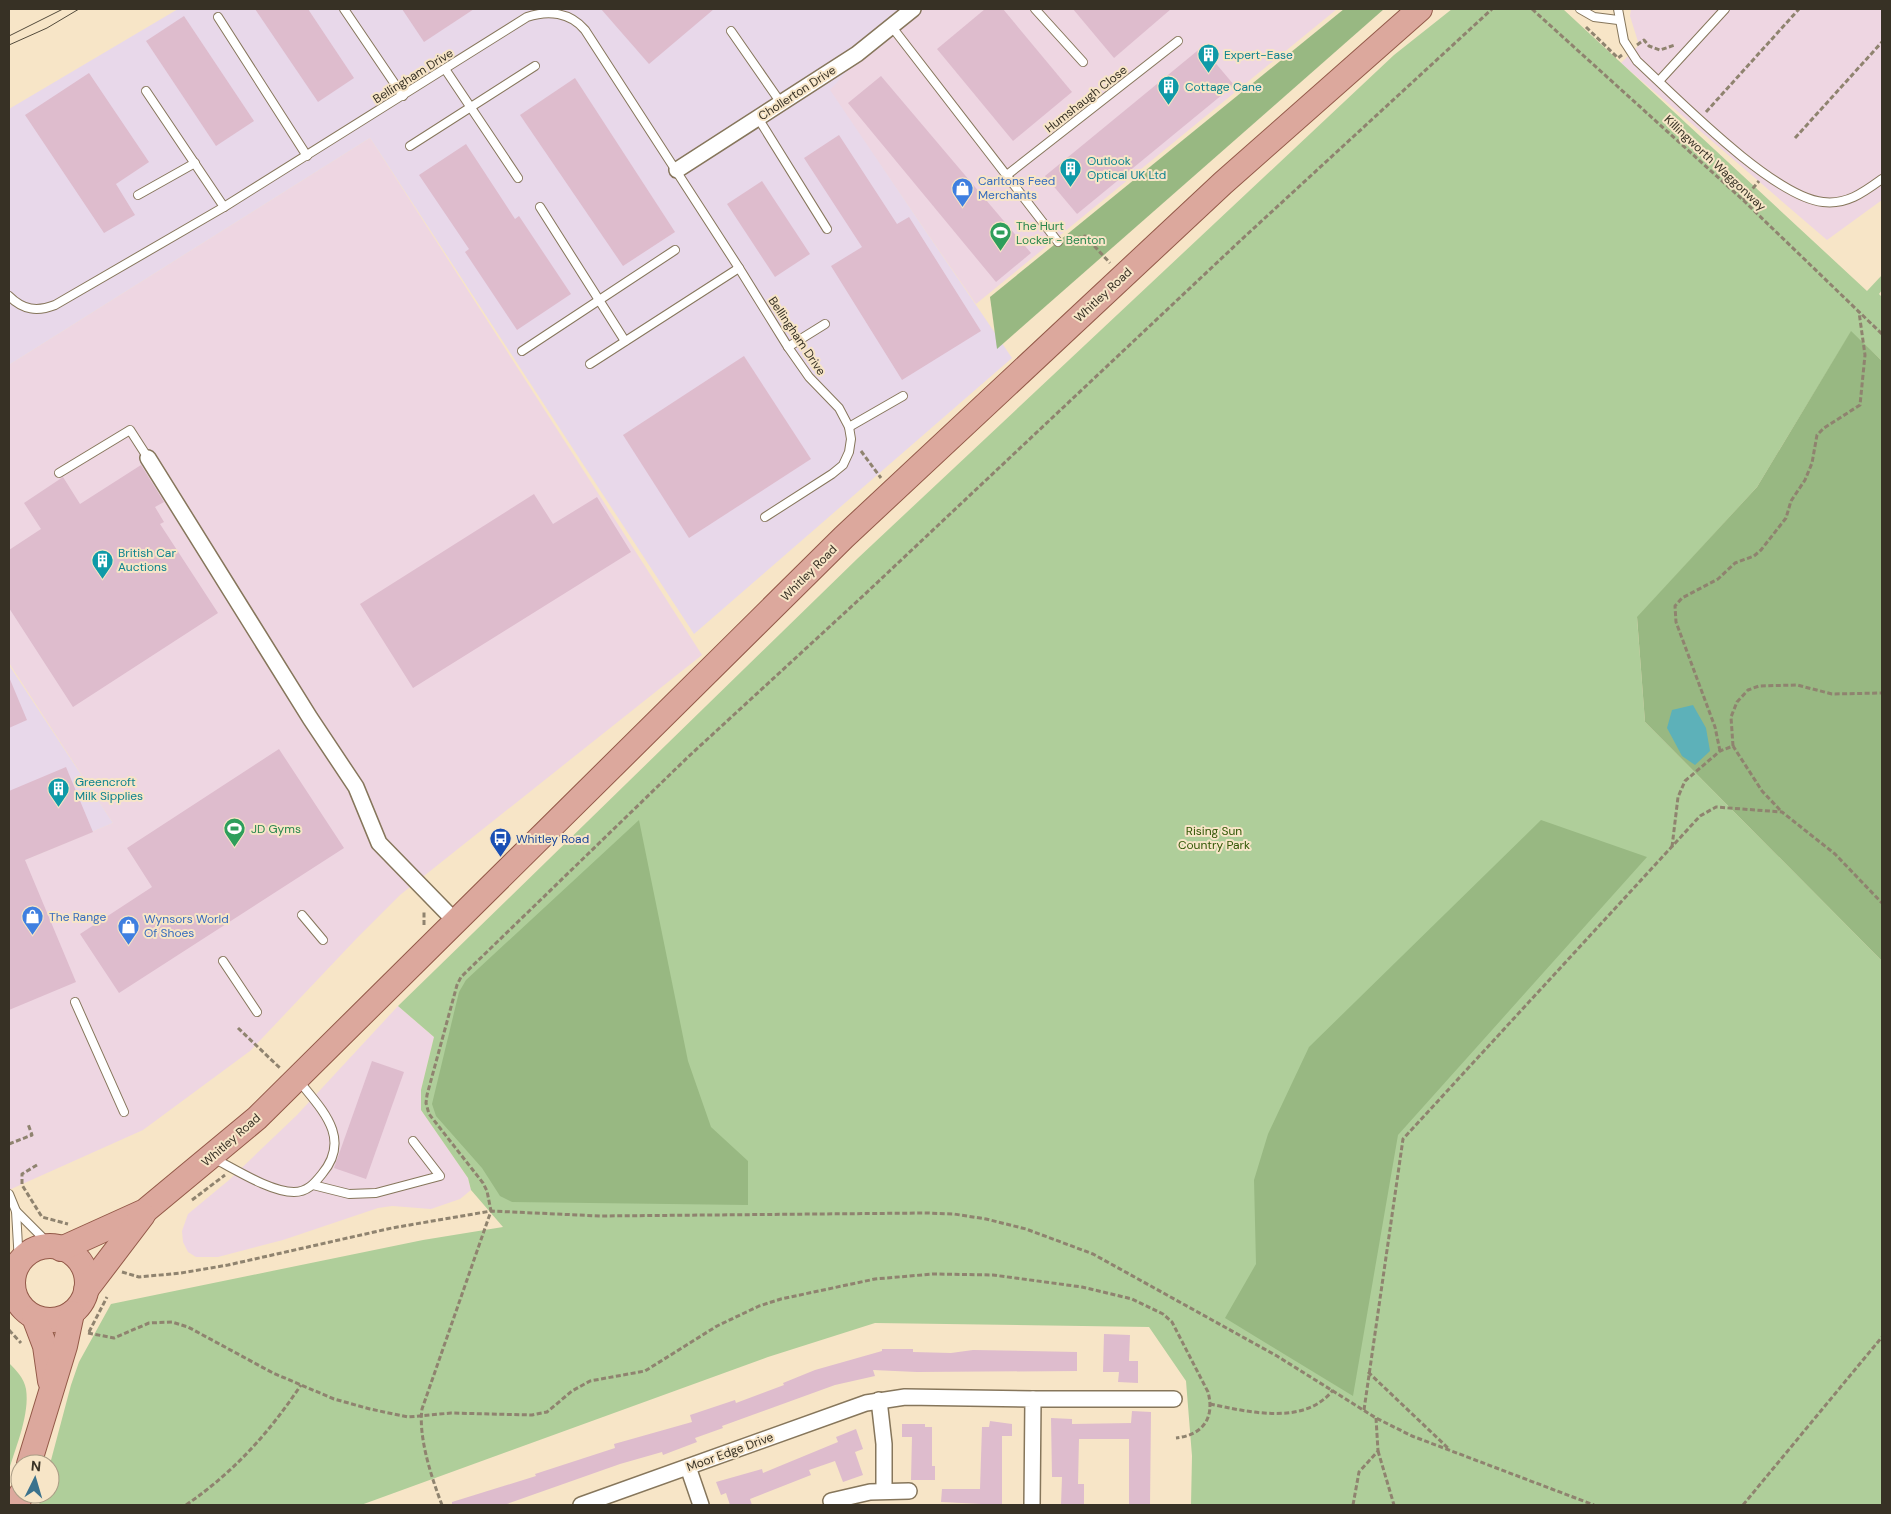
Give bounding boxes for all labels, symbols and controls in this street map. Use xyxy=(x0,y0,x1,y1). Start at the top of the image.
building icon: Expert-Ease xyxy=(1196,43,1220,74)
street label: Bellingham Drive xyxy=(370,45,456,107)
place label: Expert-Ease xyxy=(1224,47,1293,63)
street label: Chollerton Drive xyxy=(755,62,839,124)
street label: Humshaugh Close xyxy=(1042,62,1131,136)
building icon: Cottage Cane xyxy=(1157,75,1181,106)
place label: Cottage Cane xyxy=(1185,79,1262,95)
street label: Killingworth Waggonway xyxy=(1661,112,1770,215)
place label: Outlook Optical UK Ltd xyxy=(1087,153,1166,183)
building icon: Outlook Optical UK Ltd xyxy=(1059,156,1083,187)
place label: Carltons Feed Merchants xyxy=(978,173,1055,203)
shop icon: Carltons Feed Merchants xyxy=(950,176,974,207)
place label: The Hurt Locker - Benton xyxy=(1016,218,1105,248)
sports icon: The Hurt Locker - Benton xyxy=(988,221,1012,252)
street label: Whitley Road xyxy=(1071,264,1135,326)
street label: Bellingham Drive xyxy=(765,294,829,379)
street label: Whitley Road xyxy=(777,541,841,605)
place label: British Car Auctions xyxy=(118,545,176,575)
building icon: British Car Auctions xyxy=(90,548,114,579)
place label: Greencroft Milk Sipplies xyxy=(75,774,143,804)
building icon: Greencroft Milk Sipplies xyxy=(47,777,71,808)
sports icon: JD Gyms xyxy=(223,817,247,848)
place label: JD Gyms xyxy=(251,821,301,837)
park label: Rising Sun Country Park xyxy=(1178,823,1250,853)
bus stop icon: Whitley Road xyxy=(488,827,512,858)
place label: Whitley Road xyxy=(516,831,589,847)
shop icon: The Range xyxy=(21,905,45,936)
place label: The Range xyxy=(49,909,106,925)
place label: Wynsors World Of Shoes xyxy=(144,911,229,941)
shop icon: Wynsors World Of Shoes xyxy=(116,914,140,945)
street label: Whitley Road xyxy=(198,1110,264,1170)
street label: Moor Edge Drive xyxy=(684,1429,776,1475)
north arrow xyxy=(10,1454,60,1504)
text: N xyxy=(30,1457,42,1475)

